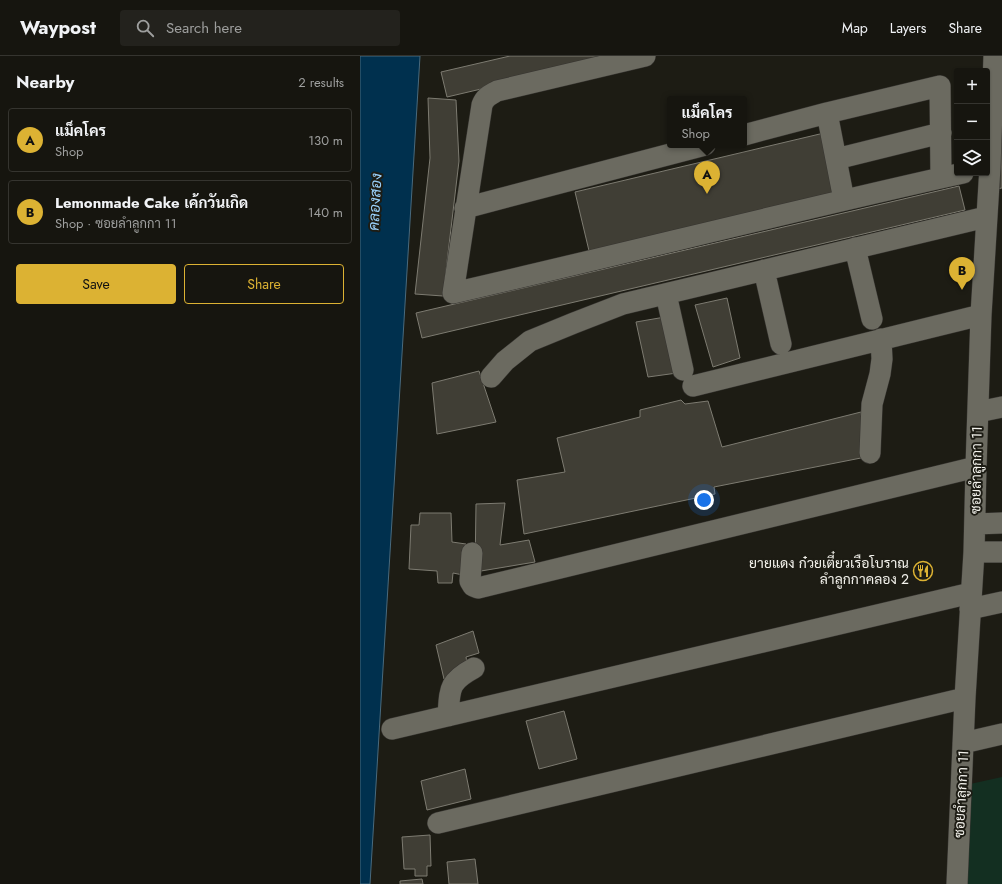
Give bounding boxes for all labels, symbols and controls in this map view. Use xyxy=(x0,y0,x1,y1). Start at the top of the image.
search box xyxy=(120,10,400,46)
text: Waypost xyxy=(20,14,96,41)
icon: search xyxy=(134,17,156,39)
text: Search here xyxy=(166,17,242,39)
text: Map xyxy=(842,18,868,38)
text: Layers xyxy=(890,18,926,38)
text: Share xyxy=(948,18,982,38)
map controls xyxy=(954,68,990,176)
button: + xyxy=(954,68,990,104)
text: Nearby xyxy=(16,70,74,94)
text: 2 results xyxy=(298,73,344,92)
popup xyxy=(667,96,747,148)
text: แม็คโคร xyxy=(681,102,733,124)
button: − xyxy=(954,104,990,140)
text: แม็คโคร xyxy=(55,120,106,142)
text: Shop xyxy=(681,124,710,143)
text: A xyxy=(25,131,35,150)
text: 130 m xyxy=(308,131,343,150)
button: layers xyxy=(954,140,990,176)
text: Shop xyxy=(55,142,83,161)
pin: A xyxy=(694,161,720,194)
water label: คลองสอง xyxy=(363,172,388,231)
text: Lemonmade Cake เค้กวันเกิด xyxy=(55,192,248,214)
text: B xyxy=(26,203,34,222)
text: 140 m xyxy=(308,203,343,222)
text: Shop · ซอยลำลูกกา 11 xyxy=(55,214,177,233)
pin: B xyxy=(949,257,975,290)
button: Save xyxy=(16,264,176,304)
button: Share xyxy=(184,264,344,304)
street label: ซอยลำลูกกา 11 xyxy=(965,426,987,514)
your location xyxy=(694,490,714,510)
place label: ยายแดง ก๋วยเตี๋ยวเรือโบราณ ลำลูกกาคลอง 2 xyxy=(749,551,909,589)
restaurant icon: ยายแดง ก๋วยเตี๋ยวเรือโบราณ ลำลูกกาคลอง 2 xyxy=(912,560,934,582)
street label: ซอยลำลูกกา 11 xyxy=(949,750,973,838)

